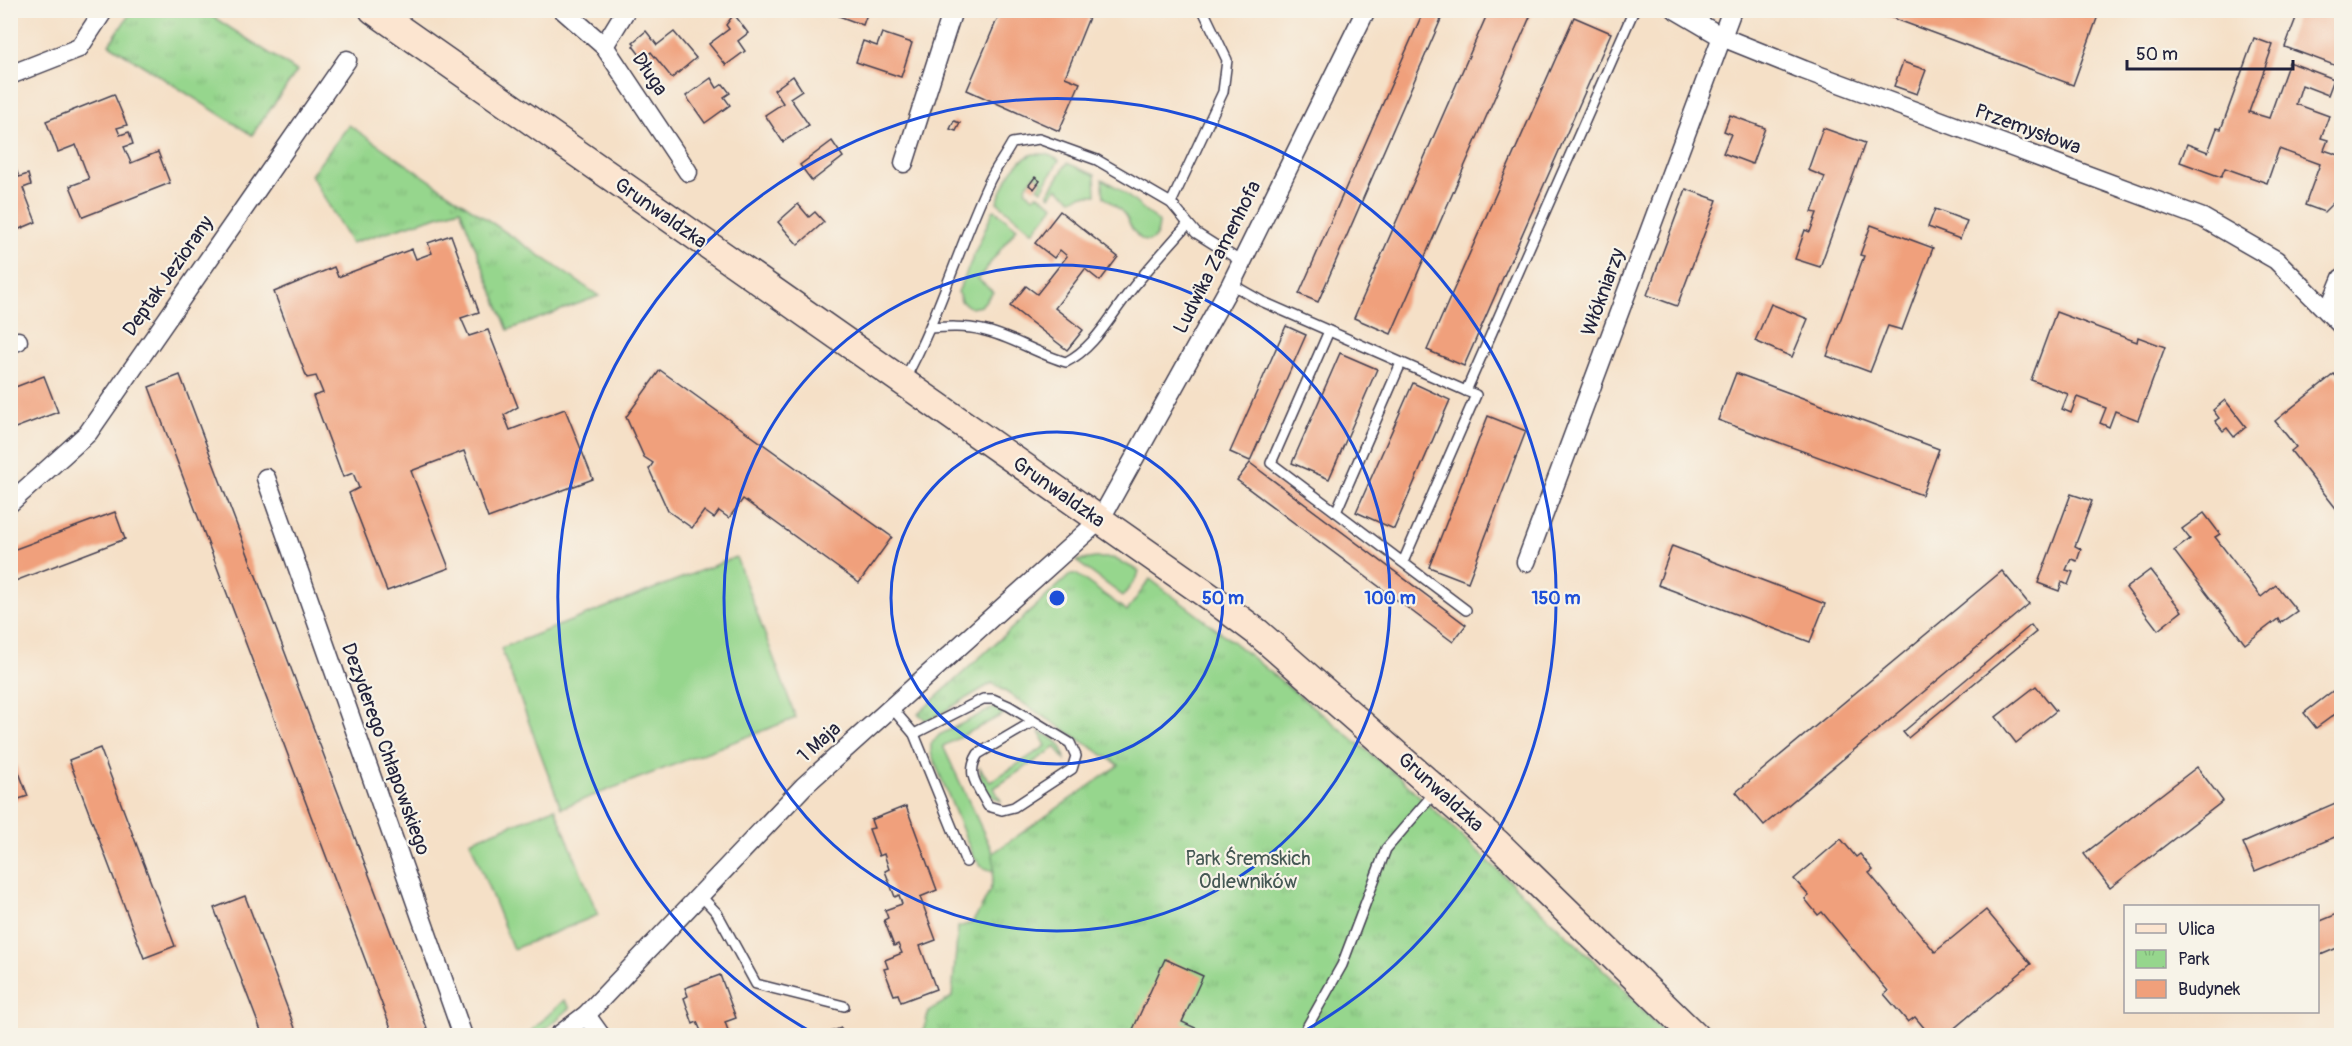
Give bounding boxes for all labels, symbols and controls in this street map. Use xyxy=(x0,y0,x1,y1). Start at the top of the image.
scale bar xyxy=(2127,33,2294,71)
text: 50 m xyxy=(2136,43,2178,66)
street label: Długa xyxy=(627,48,673,100)
street label: Przemysłowa xyxy=(1971,98,2085,160)
street label: Grunwaldzka xyxy=(610,172,712,254)
street label: Ludwika Zamenhofa xyxy=(1168,176,1266,338)
street label: Deptak Jeziorany xyxy=(117,211,219,341)
street label: Włókniarzy xyxy=(1576,244,1631,339)
street label: Grunwaldzka xyxy=(1008,451,1110,533)
text: 50 m xyxy=(1202,587,1244,610)
text: 100 m xyxy=(1364,587,1416,610)
text: 150 m xyxy=(1532,587,1581,610)
centre of rings xyxy=(1047,588,1067,608)
street label: Dezyderego Chłapowskiego xyxy=(336,640,436,859)
street label: 1 Maja xyxy=(792,716,846,768)
street label: Grunwaldzka xyxy=(1393,747,1489,837)
park label: Park Śremskich Odlewników xyxy=(1185,846,1311,894)
legend xyxy=(2124,905,2319,1013)
text: Ulica xyxy=(2178,918,2215,941)
text: Park xyxy=(2178,948,2210,971)
text: Budynek xyxy=(2178,978,2241,1001)

